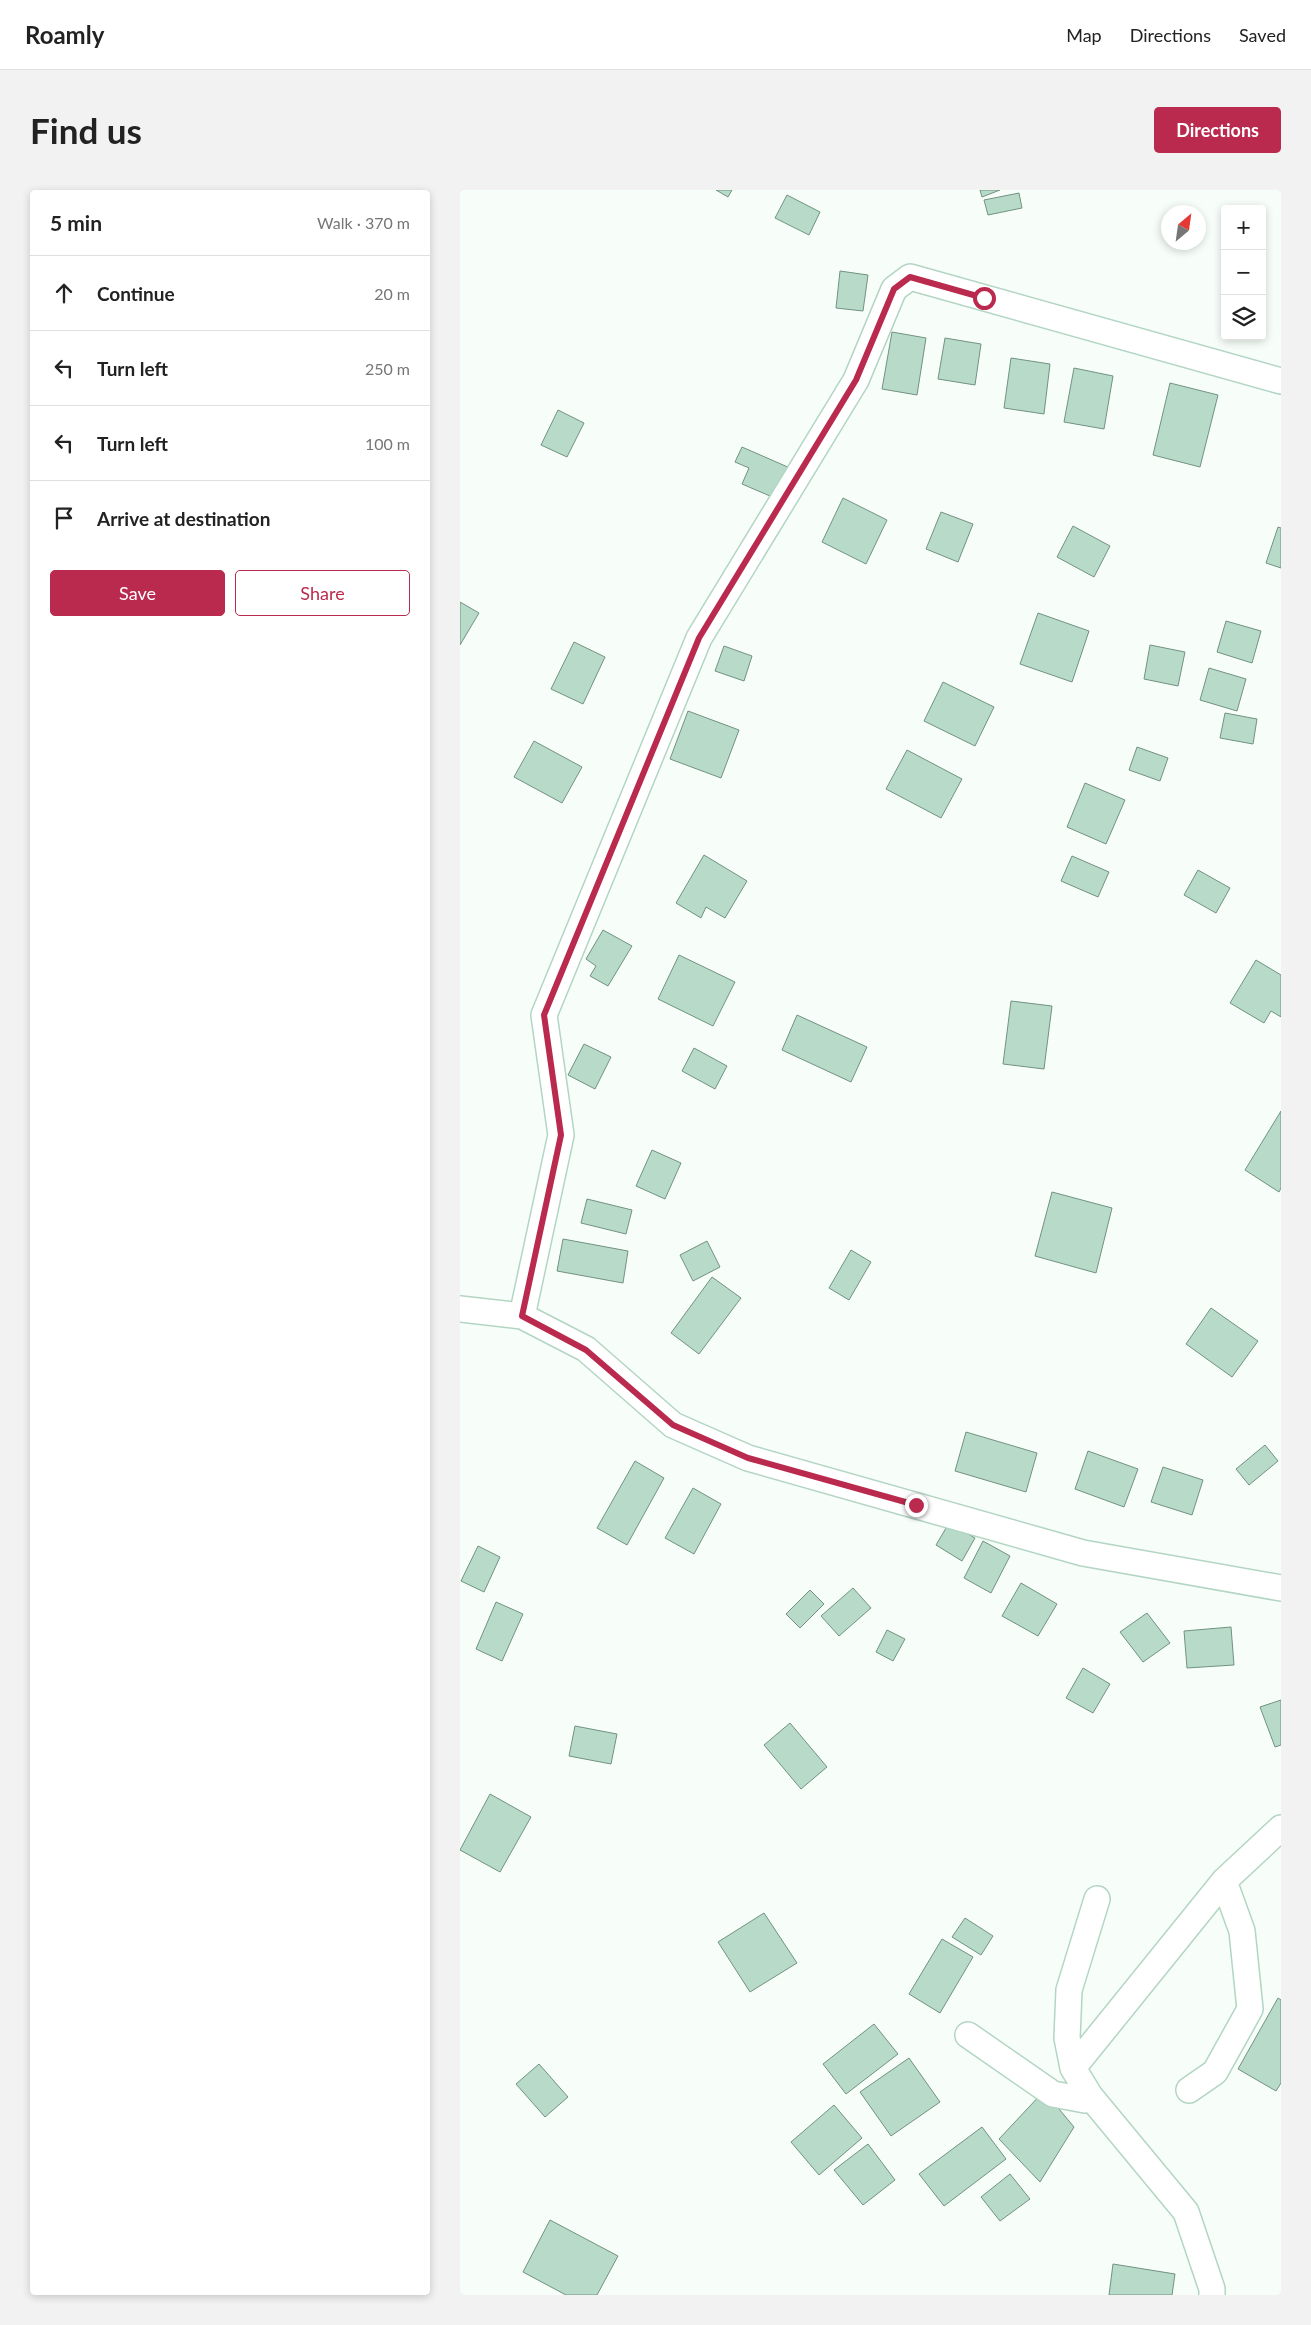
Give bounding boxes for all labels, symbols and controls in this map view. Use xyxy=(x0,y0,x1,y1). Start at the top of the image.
text: Roamly xyxy=(25,20,104,49)
text: Map xyxy=(1066,24,1102,46)
text: Directions xyxy=(1130,24,1211,46)
text: Saved xyxy=(1239,24,1286,46)
button: Directions xyxy=(1154,107,1281,153)
text: Find us xyxy=(30,109,142,151)
north arrow xyxy=(1161,205,1206,250)
map controls xyxy=(1221,205,1266,340)
button: + xyxy=(1221,205,1266,250)
text: 5 min xyxy=(50,210,102,235)
text: Walk · 370 m xyxy=(317,213,410,232)
button: − xyxy=(1221,250,1266,295)
icon: ahead xyxy=(50,279,78,307)
text: Continue xyxy=(97,282,175,305)
text: 20 m xyxy=(374,284,410,303)
route start xyxy=(973,287,996,310)
button: layers xyxy=(1221,295,1266,340)
icon: left xyxy=(50,354,78,382)
text: Turn left xyxy=(97,357,168,380)
text: 250 m xyxy=(365,359,410,378)
icon: left xyxy=(50,429,78,457)
text: Turn left xyxy=(97,432,168,455)
text: 100 m xyxy=(365,434,410,453)
icon: arrive xyxy=(50,504,78,532)
text: Arrive at destination xyxy=(97,507,270,530)
button: Save xyxy=(50,570,225,616)
button: Share xyxy=(235,570,410,616)
route end xyxy=(905,1494,928,1517)

